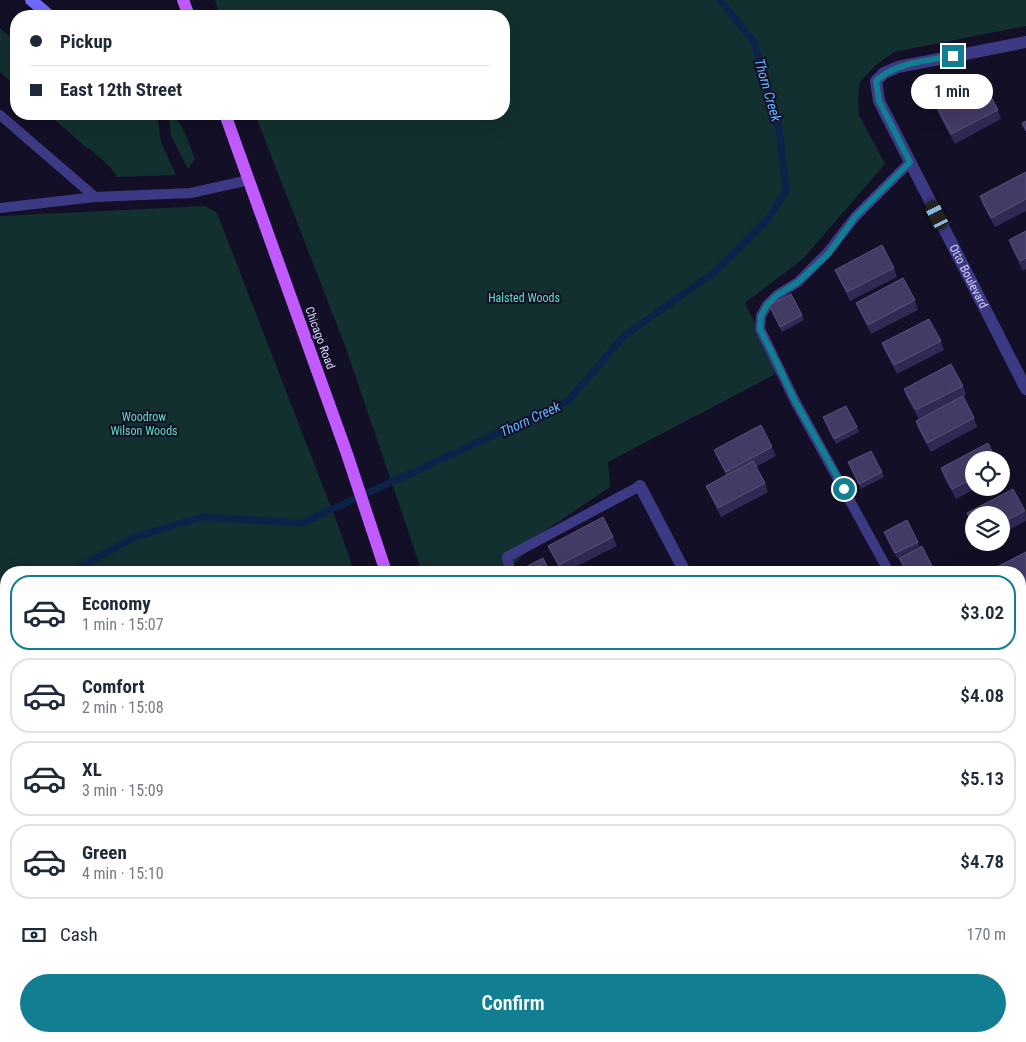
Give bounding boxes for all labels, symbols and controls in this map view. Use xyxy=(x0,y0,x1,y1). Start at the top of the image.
text: Pickup xyxy=(60,30,112,53)
route end xyxy=(942,45,964,67)
water label: Thorn Creek xyxy=(751,57,785,124)
callout: 1 min xyxy=(912,74,994,108)
text: East 12th Street xyxy=(60,78,182,101)
text: 1 min xyxy=(934,82,970,101)
car xyxy=(923,198,950,232)
street label: Otto Boulevard xyxy=(946,242,991,311)
park label: Halsted Woods xyxy=(488,291,560,305)
street label: Chicago Road xyxy=(302,305,338,371)
water label: Thorn Creek xyxy=(497,398,564,440)
park label: Woodrow Wilson Woods xyxy=(110,410,178,438)
map controls xyxy=(965,451,1010,551)
button: locate xyxy=(965,451,1010,496)
route start xyxy=(833,478,855,500)
button: layers xyxy=(965,506,1010,551)
icon: car xyxy=(22,590,67,635)
text: Economy xyxy=(82,592,151,615)
text: $3.02 xyxy=(960,601,1004,624)
text: 1 min · 15:07 xyxy=(82,615,164,634)
icon: car xyxy=(22,673,67,718)
text: Comfort xyxy=(82,675,145,698)
text: $4.08 xyxy=(960,684,1004,707)
text: 2 min · 15:08 xyxy=(82,698,164,717)
icon: car xyxy=(22,756,67,801)
text: XL xyxy=(82,758,102,781)
text: $5.13 xyxy=(960,767,1004,790)
text: 3 min · 15:09 xyxy=(82,781,164,800)
icon: car xyxy=(22,839,67,884)
text: Green xyxy=(82,841,127,864)
text: $4.78 xyxy=(960,850,1004,873)
text: 4 min · 15:10 xyxy=(82,864,164,883)
icon: cash xyxy=(20,921,48,949)
text: Cash xyxy=(60,923,98,946)
text: 170 m xyxy=(967,925,1006,944)
button: Confirm xyxy=(20,974,1006,1032)

